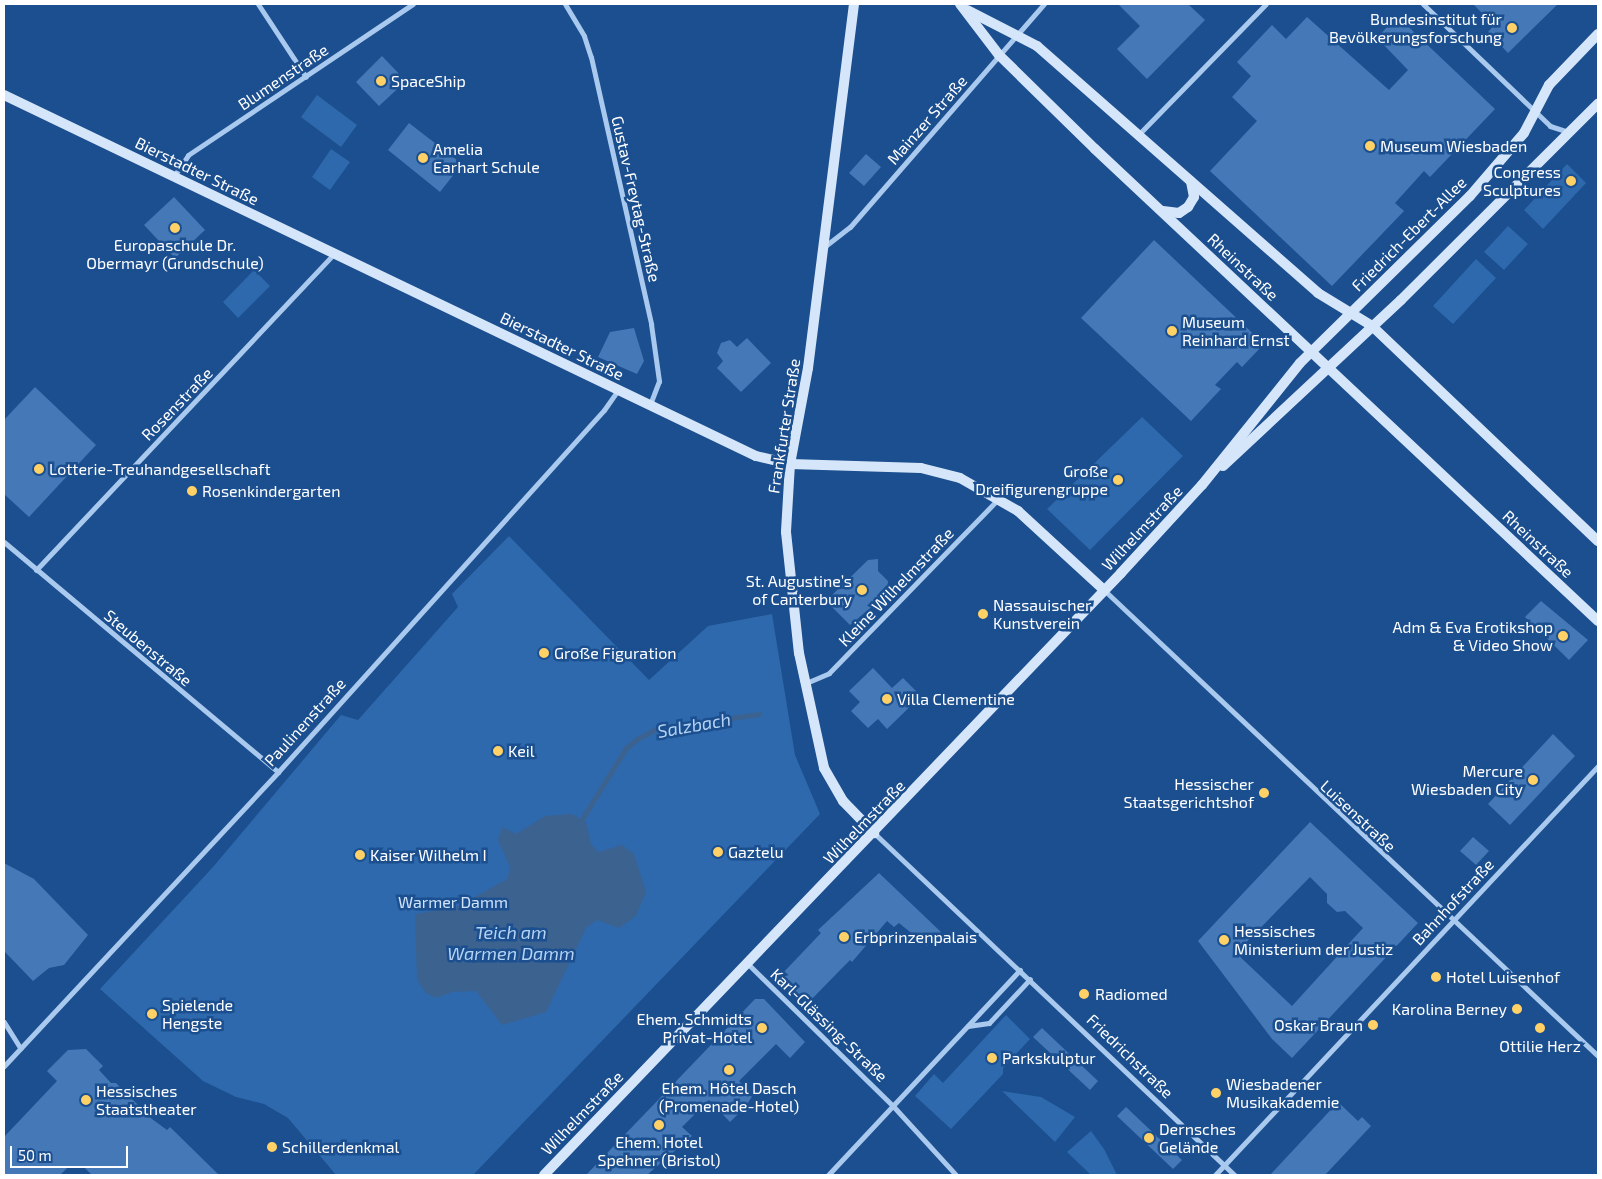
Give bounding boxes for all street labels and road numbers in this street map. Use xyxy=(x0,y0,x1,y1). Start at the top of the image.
street label: Blumenstraße xyxy=(234,40,332,114)
street label: Mainzer Straße xyxy=(883,71,971,169)
street label: Gustav-Freytag-Straße xyxy=(608,114,664,284)
street label: Bierstadter Straße xyxy=(132,133,262,209)
street label: Friedrich-Ebert-Allee xyxy=(1348,173,1470,295)
street label: Rheinstraße xyxy=(1204,229,1282,305)
street label: Bierstadter Straße xyxy=(497,308,627,384)
street label: Frankfurter Straße xyxy=(764,357,804,495)
street label: Rosenstraße xyxy=(138,364,216,444)
street label: Wilhelmstraße xyxy=(1098,481,1186,575)
street label: Rheinstraße xyxy=(1499,506,1577,582)
street label: Kleine Wilhelmstraße xyxy=(834,524,958,650)
street label: Steubenstraße xyxy=(100,606,196,690)
street label: Paulinenstraße xyxy=(260,674,350,770)
street label: Wilhelmstraße xyxy=(819,776,909,868)
street label: Luisenstraße xyxy=(1316,776,1400,856)
street label: Bahnhofstraße xyxy=(1408,855,1498,949)
street label: Karl-Glässing-Straße xyxy=(767,964,891,1086)
street label: Friedrichstraße xyxy=(1083,1010,1177,1102)
street label: Wilhelmstraße xyxy=(537,1067,627,1159)

